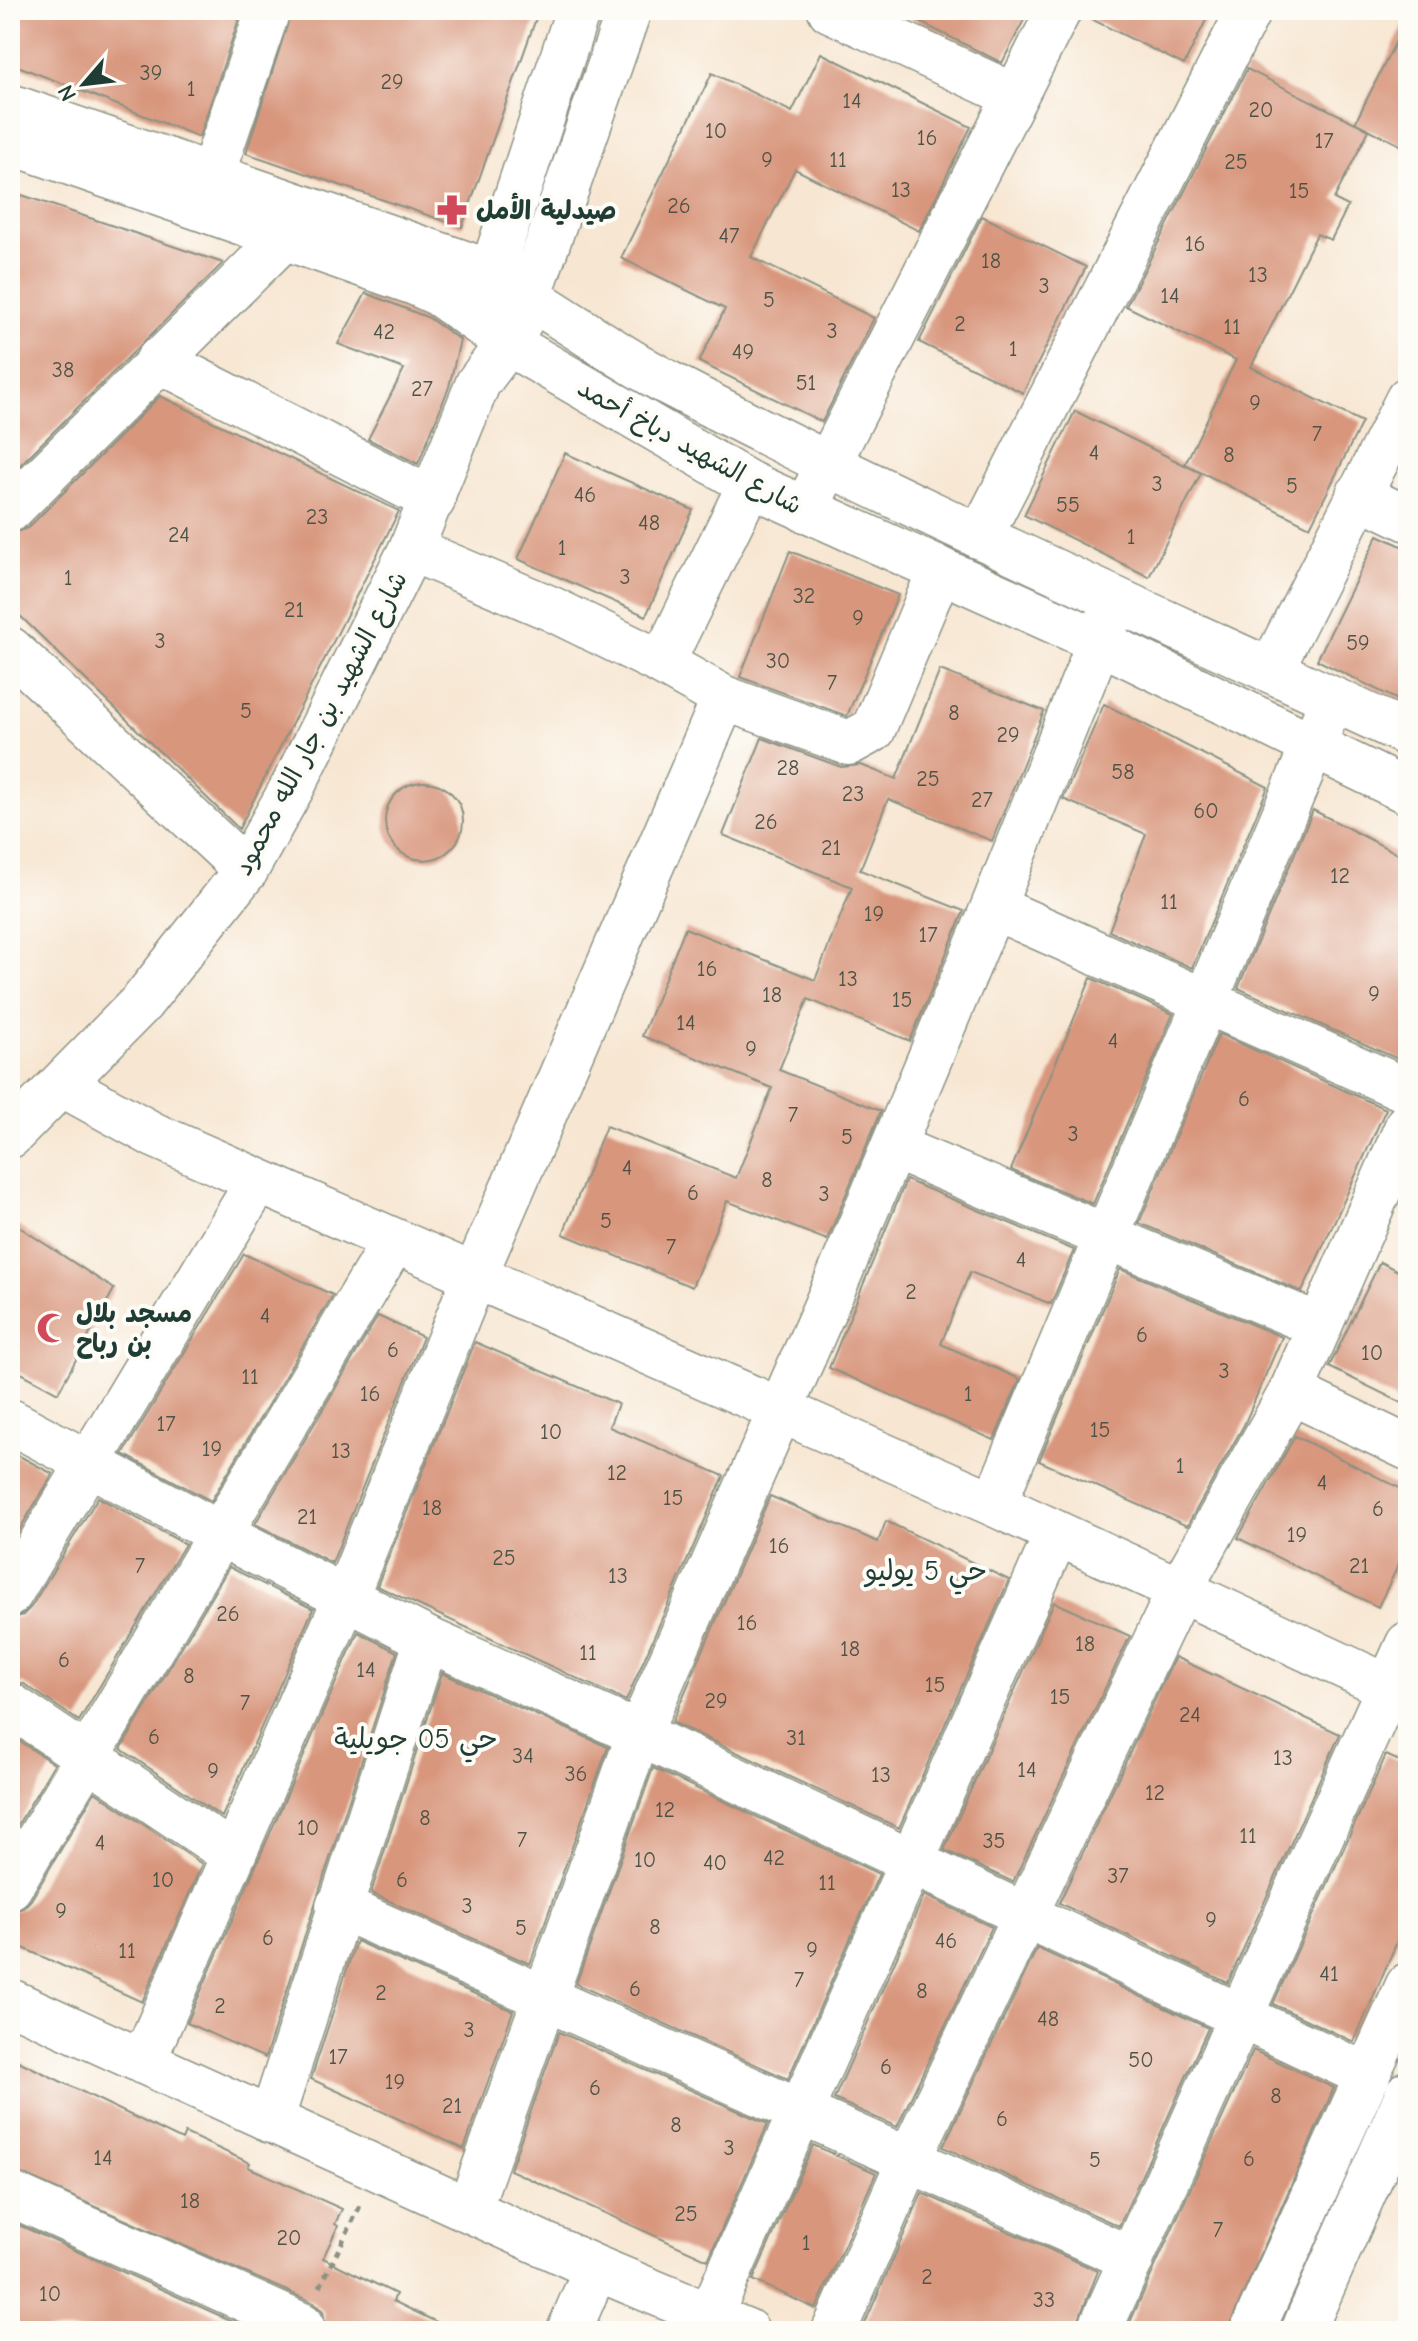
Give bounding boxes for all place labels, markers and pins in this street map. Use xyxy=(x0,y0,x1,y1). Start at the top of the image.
place label: صيدلية الأمل xyxy=(476,192,617,226)
pharmacy icon: صيدلية الأمل xyxy=(435,193,469,227)
place label: مسجد بلال بن رباح xyxy=(76,1299,192,1359)
mosque icon: مسجد بلال بن رباح xyxy=(35,1311,69,1345)

